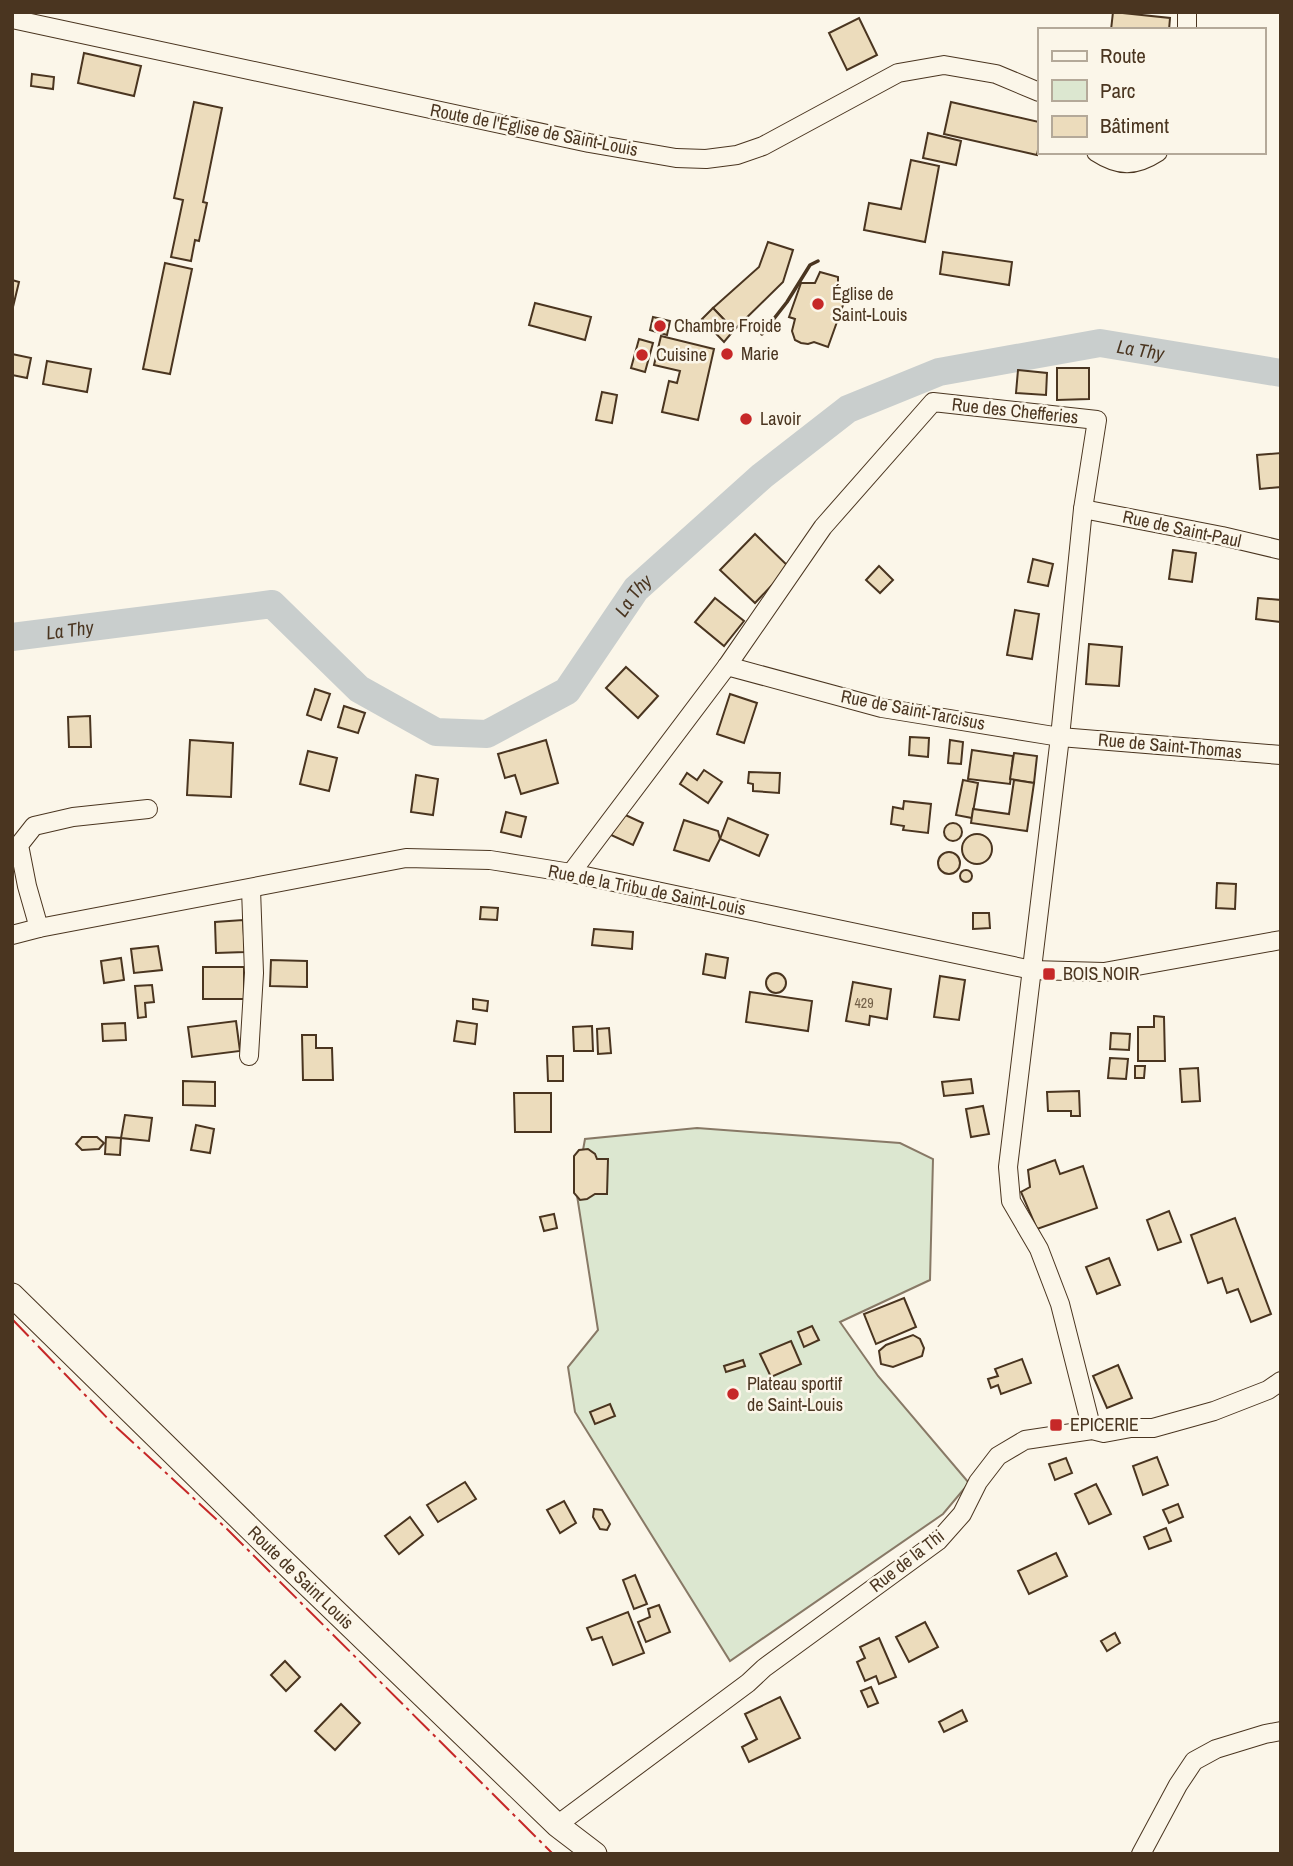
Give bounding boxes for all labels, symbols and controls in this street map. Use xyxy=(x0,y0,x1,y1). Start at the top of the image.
legend xyxy=(1038,28,1265,154)
text: Route xyxy=(1100,41,1146,70)
text: Parc xyxy=(1100,76,1135,105)
street label: Route de l'Église de Saint-Louis xyxy=(428,97,640,162)
text: Bâtiment xyxy=(1100,111,1169,140)
place label: Église de Saint-Louis xyxy=(832,281,908,327)
marker: Église de Saint-Louis xyxy=(810,296,826,312)
place label: Chambre Froide xyxy=(674,313,781,338)
marker: Chambre Froide xyxy=(652,318,668,334)
water label: La Thy xyxy=(1115,333,1167,367)
place label: Marie xyxy=(741,341,779,366)
place label: Cuisine xyxy=(656,342,707,367)
marker: Marie xyxy=(719,346,735,362)
marker: Cuisine xyxy=(634,347,650,363)
street label: Rue des Chefferies xyxy=(951,391,1079,430)
place label: Lavoir xyxy=(760,406,801,431)
marker: Lavoir xyxy=(738,411,754,427)
street label: Rue de Saint-Paul xyxy=(1121,504,1244,553)
water label: La Thy xyxy=(608,567,658,622)
water label: La Thy xyxy=(44,614,96,646)
street label: Rue de Saint-Tarcisus xyxy=(839,683,987,736)
street label: Rue de Saint-Thomas xyxy=(1097,727,1243,764)
street label: Rue de la Tribu de Saint-Louis xyxy=(546,858,748,921)
place label: BOIS NOIR xyxy=(1063,961,1140,986)
marker: BOIS NOIR xyxy=(1041,966,1057,982)
house number: 429 xyxy=(854,994,874,1012)
place label: Plateau sportif de Saint-Louis xyxy=(747,1371,843,1417)
marker: Plateau sportif de Saint-Louis xyxy=(725,1386,741,1402)
place label: EPICERIE xyxy=(1070,1412,1139,1437)
marker: EPICERIE xyxy=(1048,1417,1064,1433)
street label: Route de Saint Louis xyxy=(242,1520,360,1635)
street label: Rue de la Thi xyxy=(864,1524,949,1598)

